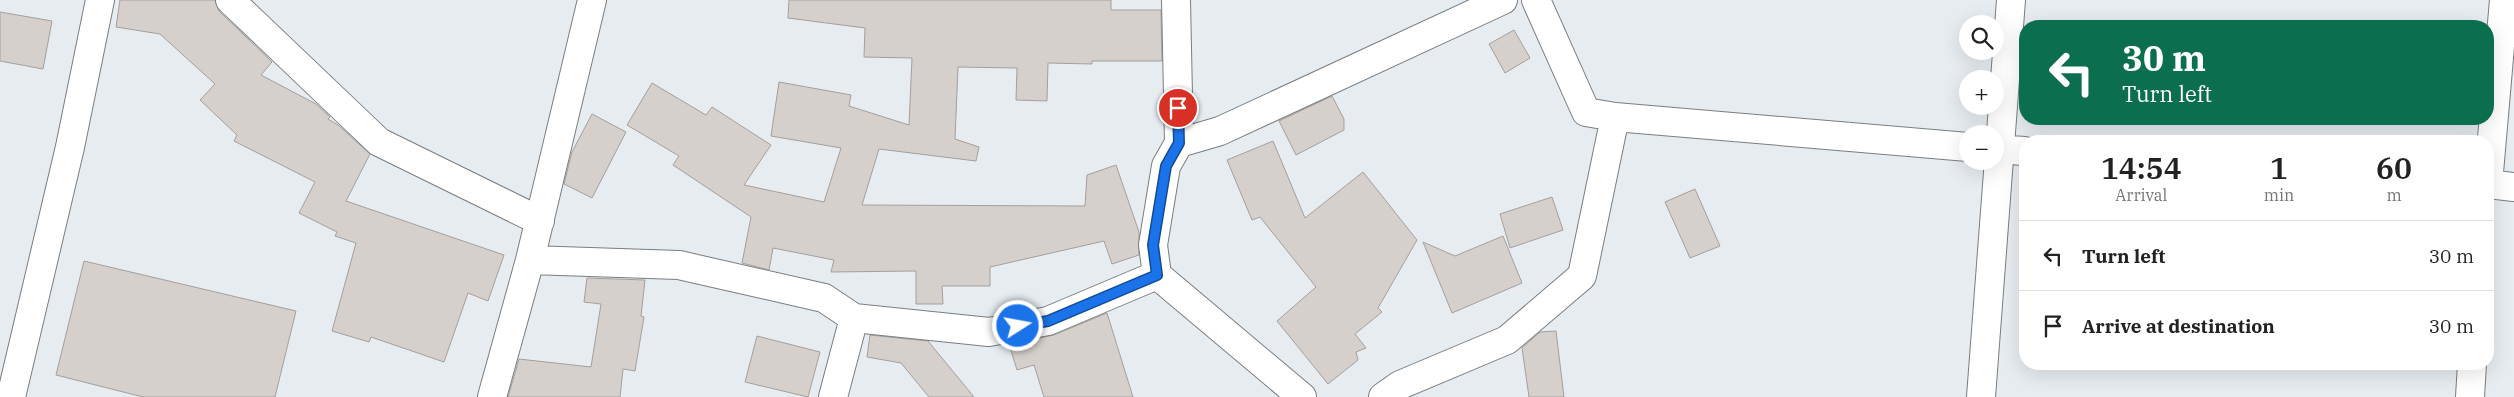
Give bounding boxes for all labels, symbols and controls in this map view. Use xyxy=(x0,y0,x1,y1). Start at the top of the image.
map controls xyxy=(1959,15,2004,170)
button: search xyxy=(1959,15,2004,60)
text: 30 m xyxy=(2122,35,2206,81)
icon: left xyxy=(2039,40,2104,105)
button: + xyxy=(1959,70,2004,115)
text: Turn left xyxy=(2122,79,2212,108)
pin xyxy=(1157,87,1199,129)
icon: arrive xyxy=(1164,94,1192,122)
button: − xyxy=(1959,125,2004,170)
text: 14:54 xyxy=(2101,148,2182,187)
text: 1 xyxy=(2270,148,2288,187)
text: 60 xyxy=(2376,148,2412,187)
text: Arrival xyxy=(2115,185,2167,205)
text: min xyxy=(2264,185,2294,205)
text: m xyxy=(2386,185,2402,205)
icon: left xyxy=(2039,242,2067,270)
text: Turn left xyxy=(2082,244,2165,268)
text: 30 m xyxy=(2429,244,2474,268)
position arrow xyxy=(991,299,1043,351)
icon: arrive xyxy=(2039,312,2067,340)
text: Arrive at destination xyxy=(2082,314,2275,338)
text: 30 m xyxy=(2429,314,2474,338)

